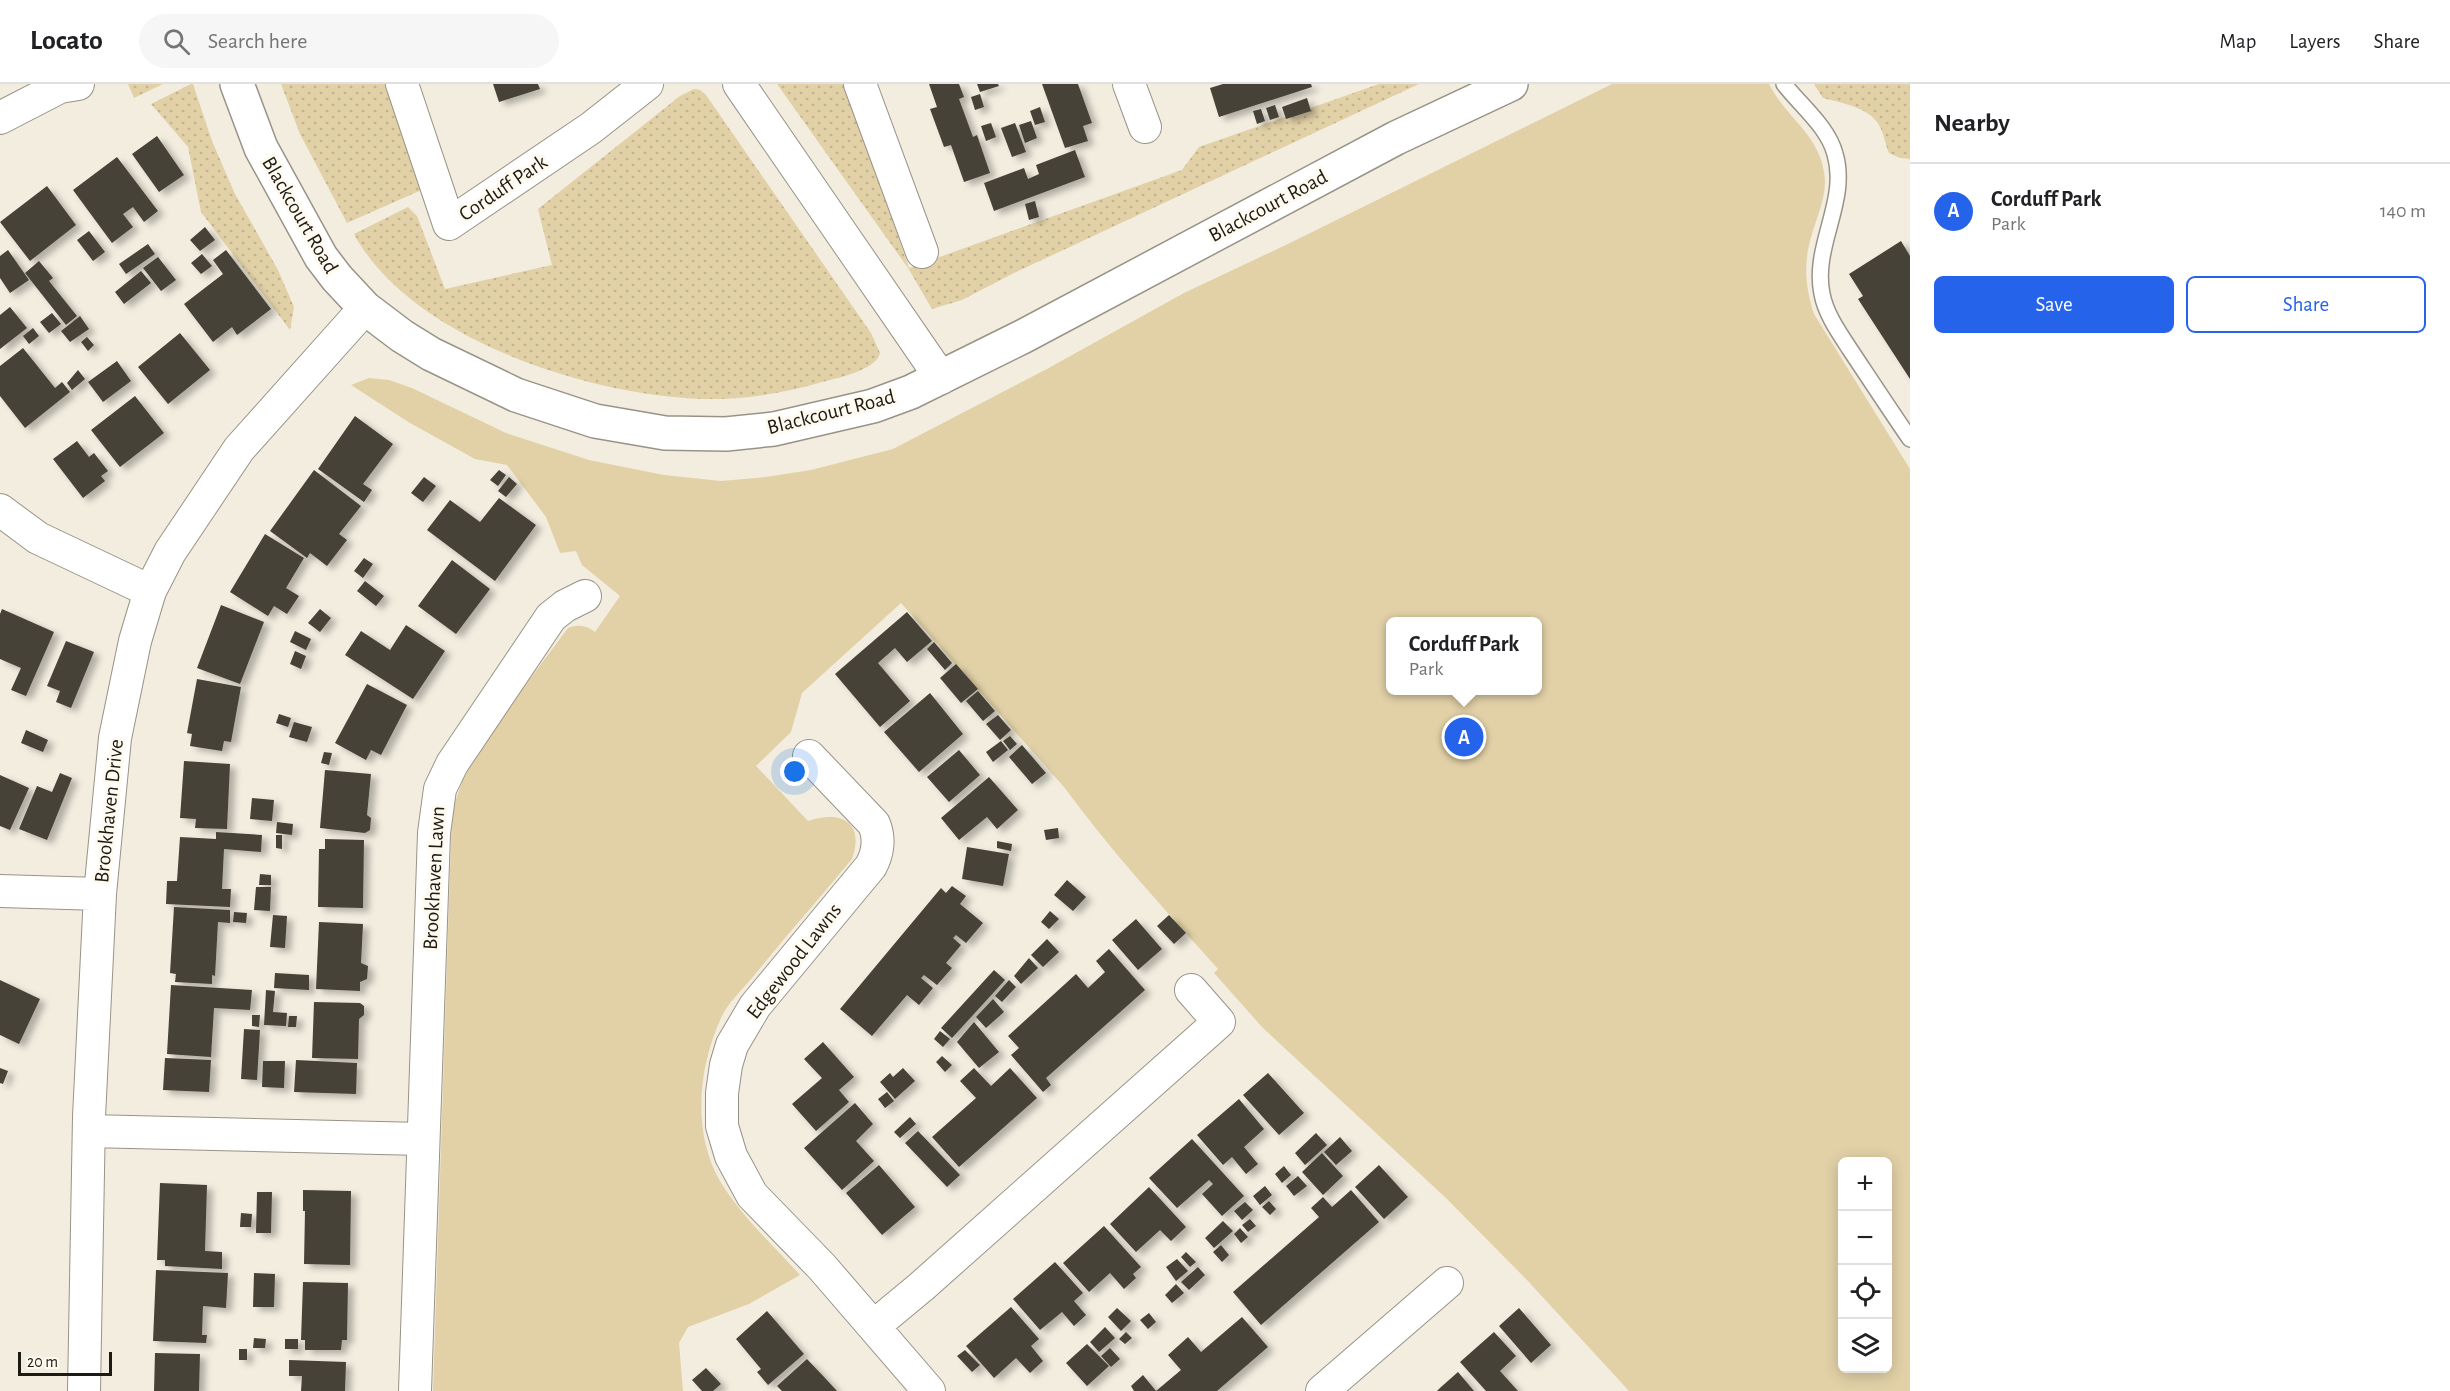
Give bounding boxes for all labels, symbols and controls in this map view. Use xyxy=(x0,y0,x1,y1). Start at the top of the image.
search box xyxy=(139,14,559,68)
icon: search xyxy=(160,25,193,58)
text: Locato xyxy=(30,27,103,55)
text: Search here xyxy=(208,30,307,52)
text: Map xyxy=(2220,31,2256,52)
text: Layers xyxy=(2289,31,2340,52)
text: Share xyxy=(2373,31,2420,52)
text: Nearby xyxy=(1934,110,2010,136)
street label: Corduff Park xyxy=(455,151,551,225)
street label: Blackcourt Road xyxy=(258,153,342,277)
street label: Blackcourt Road xyxy=(1205,166,1331,246)
text: Corduff Park xyxy=(1991,188,2101,210)
text: A xyxy=(1948,201,1960,221)
text: 140 m xyxy=(2380,201,2426,221)
text: Park xyxy=(1991,214,2026,234)
button: Save xyxy=(1934,276,2174,333)
button: Share xyxy=(2186,276,2426,333)
street label: Blackcourt Road xyxy=(765,386,897,438)
popup xyxy=(1386,617,1542,695)
text: Corduff Park xyxy=(1409,633,1519,655)
text: Park xyxy=(1409,659,1443,679)
pin: A xyxy=(1444,714,1484,760)
street label: Brookhaven Drive xyxy=(91,738,127,884)
your location xyxy=(780,757,809,786)
street label: Brookhaven Lawn xyxy=(420,805,448,951)
street label: Edgewood Lawns xyxy=(743,899,845,1023)
map controls xyxy=(1838,1157,1892,1373)
button: + xyxy=(1838,1157,1892,1211)
button: − xyxy=(1838,1211,1892,1265)
button: locate xyxy=(1838,1265,1892,1319)
button: layers xyxy=(1838,1319,1892,1373)
scale bar xyxy=(18,1349,112,1376)
text: 20 m xyxy=(27,1354,58,1370)

